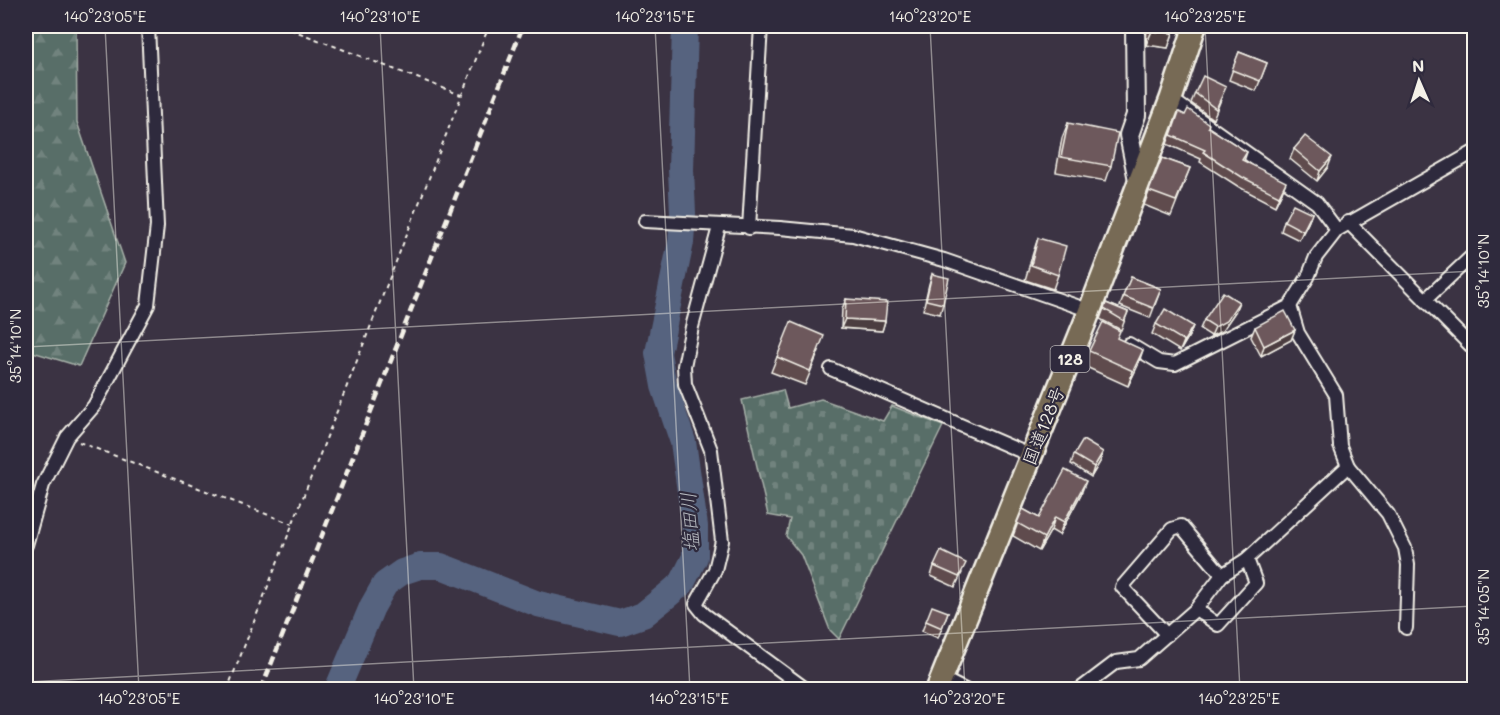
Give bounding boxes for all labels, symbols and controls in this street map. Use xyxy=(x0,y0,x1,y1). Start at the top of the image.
text: 140°23'05"E xyxy=(64,6,147,26)
text: 140°23'10"E xyxy=(340,6,421,26)
text: 140°23'15"E xyxy=(615,6,696,26)
text: 140°23'20"E xyxy=(889,6,972,26)
text: 140°23'25"E xyxy=(1164,6,1246,26)
north arrow xyxy=(1389,51,1449,111)
text: N xyxy=(1412,55,1425,76)
text: 35°14'10"N xyxy=(1473,234,1493,308)
text: 35°14'10"N xyxy=(5,309,25,383)
road number: 128 xyxy=(1050,346,1090,372)
street label: 国道128号 xyxy=(1016,383,1070,469)
water label: 塩田川 xyxy=(674,491,704,553)
text: 35°14'05"N xyxy=(1473,569,1493,645)
text: 140°23'05"E xyxy=(98,688,181,708)
text: 140°23'10"E xyxy=(374,688,455,708)
text: 140°23'15"E xyxy=(649,688,730,708)
text: 140°23'20"E xyxy=(923,688,1006,708)
text: 140°23'25"E xyxy=(1198,688,1280,708)

